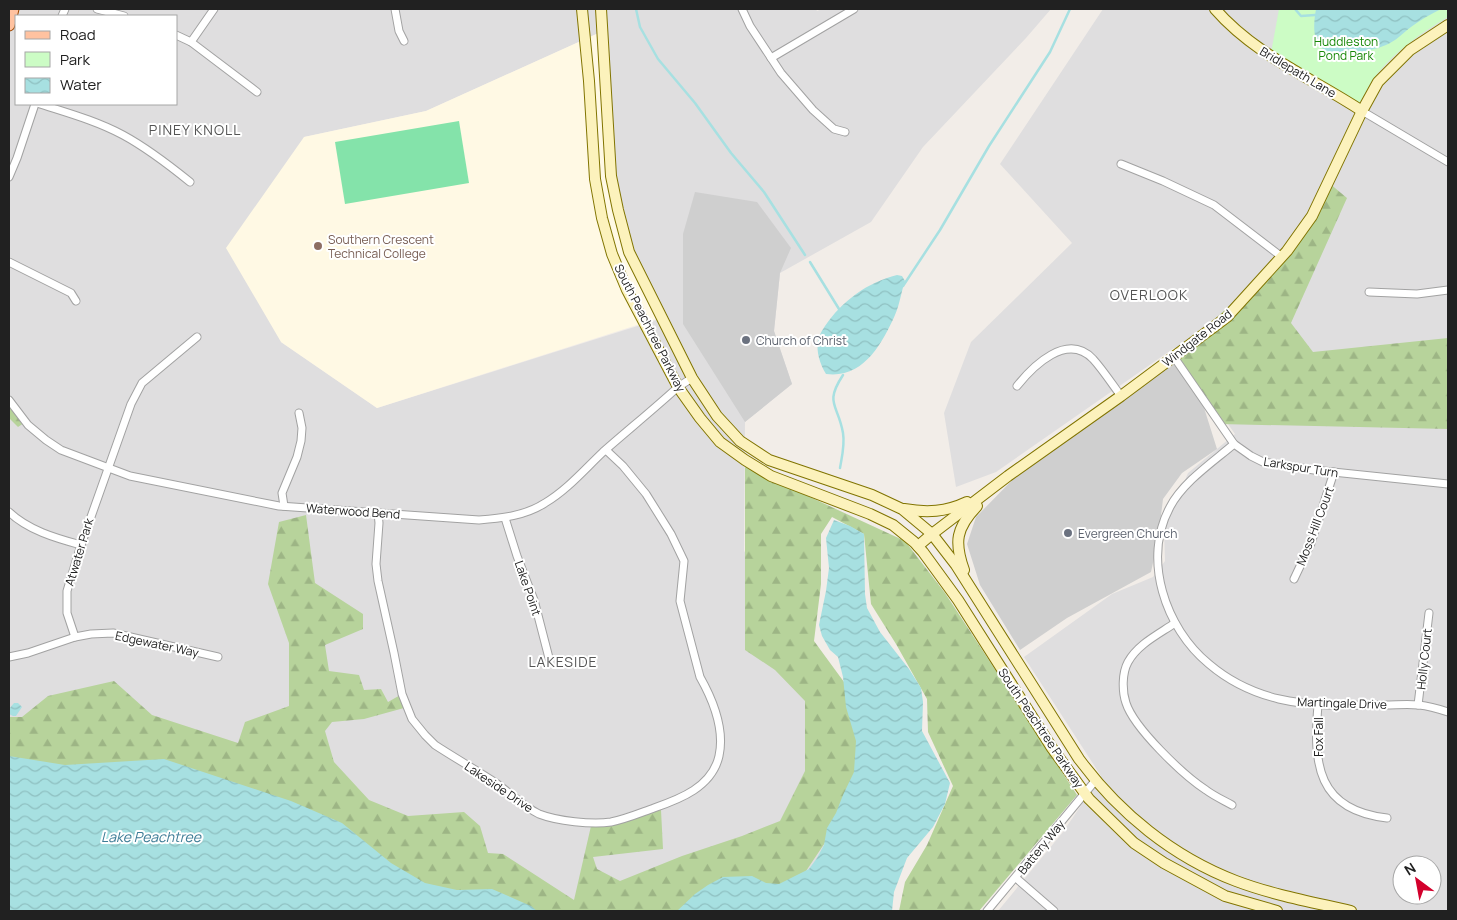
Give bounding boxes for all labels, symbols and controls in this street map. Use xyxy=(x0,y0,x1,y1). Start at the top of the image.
legend xyxy=(15,15,178,105)
text: Road xyxy=(60,24,96,45)
park label: Huddleston Pond Park xyxy=(1314,33,1378,64)
street label: Bridlepath Lane xyxy=(1257,43,1339,101)
text: Park xyxy=(60,49,90,70)
text: Water xyxy=(60,74,102,95)
district label: PINEY KNOLL xyxy=(149,120,241,139)
place label: Southern Crescent Technical College xyxy=(328,231,434,262)
marker: Southern Crescent Technical College xyxy=(312,240,324,252)
street label: South Peachtree Parkway xyxy=(610,261,690,395)
district label: OVERLOOK xyxy=(1110,285,1188,304)
street label: Windgate Road xyxy=(1159,305,1235,371)
place label: Church of Christ xyxy=(756,332,847,349)
marker: Church of Christ xyxy=(740,334,752,346)
street label: Larkspur Turn xyxy=(1262,453,1340,481)
street label: Moss Hill Court xyxy=(1292,484,1338,568)
street label: Waterwood Bend xyxy=(305,499,401,523)
street label: Atwater Park xyxy=(61,515,98,588)
place label: Evergreen Church xyxy=(1078,525,1177,542)
marker: Evergreen Church xyxy=(1062,527,1074,539)
street label: Lake Point xyxy=(511,558,545,618)
street label: Edgewater Way xyxy=(114,627,201,661)
street label: Holly Court xyxy=(1412,627,1436,691)
district label: LAKESIDE xyxy=(528,652,598,671)
street label: South Peachtree Parkway xyxy=(994,665,1088,792)
street label: Martingale Drive xyxy=(1297,693,1387,713)
street label: Fox Fall xyxy=(1310,717,1327,757)
street label: Lakeside Drive xyxy=(461,758,537,816)
street label: Battery Way xyxy=(1014,815,1069,878)
water label: Lake Peachtree xyxy=(101,827,202,846)
north arrow xyxy=(1392,855,1442,905)
text: N xyxy=(1401,858,1419,879)

